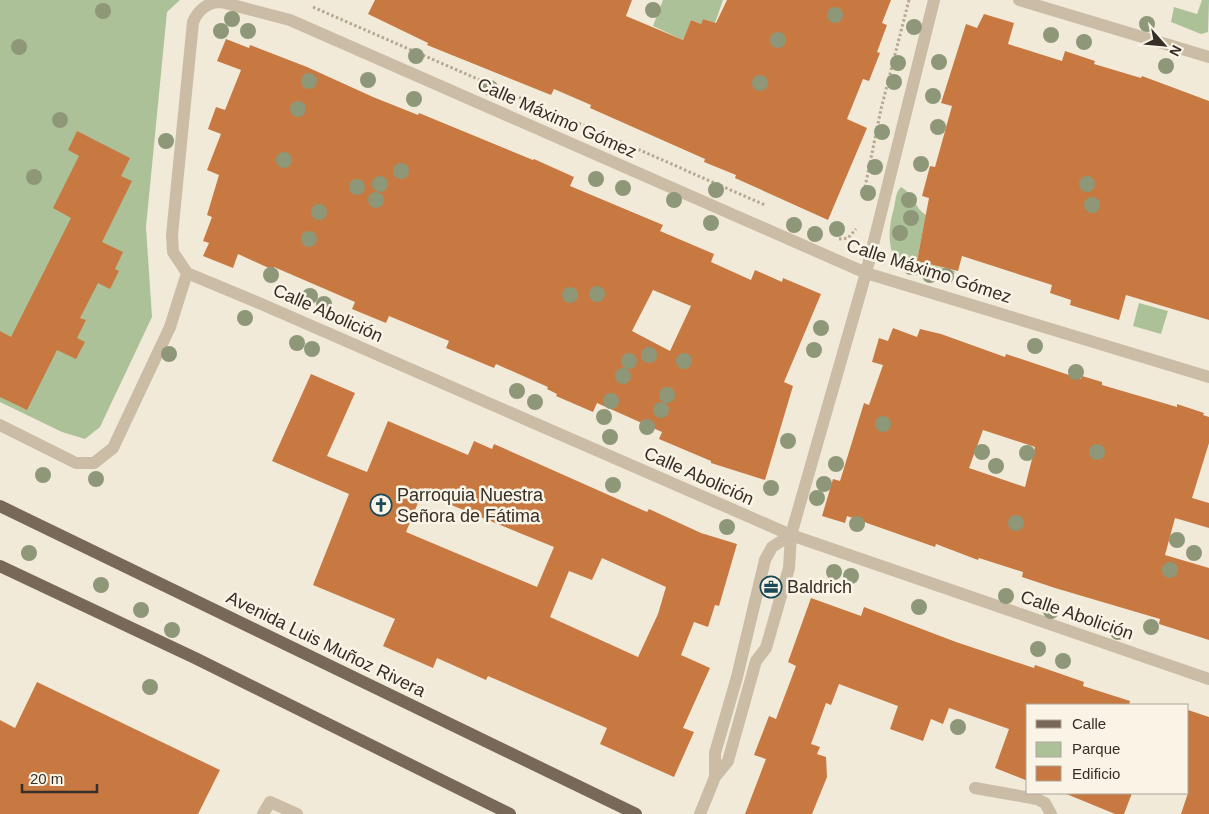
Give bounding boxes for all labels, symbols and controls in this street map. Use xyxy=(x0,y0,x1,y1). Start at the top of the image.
north arrow xyxy=(1139,20,1189,70)
text: N xyxy=(1166,43,1185,59)
street label: Calle Máximo Gómez xyxy=(474,74,640,162)
street label: Calle Máximo Gómez xyxy=(844,235,1014,307)
street label: Calle Abolición xyxy=(270,280,386,346)
street label: Calle Abolición xyxy=(641,443,757,509)
place label: Parroquia Nuestra Señora de Fátima xyxy=(397,485,544,526)
church icon: Parroquia Nuestra Señora de Fátima xyxy=(369,493,393,517)
office icon: Baldrich xyxy=(759,575,783,599)
place label: Baldrich xyxy=(787,577,852,597)
street label: Calle Abolición xyxy=(1018,586,1136,644)
street label: Avenida Luis Muñoz Rivera xyxy=(223,587,430,701)
legend xyxy=(1026,704,1189,794)
text: Calle xyxy=(1072,715,1106,732)
text: Parque xyxy=(1072,740,1120,757)
scale bar xyxy=(22,762,98,794)
text: Edificio xyxy=(1072,765,1120,782)
text: 20 m xyxy=(30,770,63,787)

